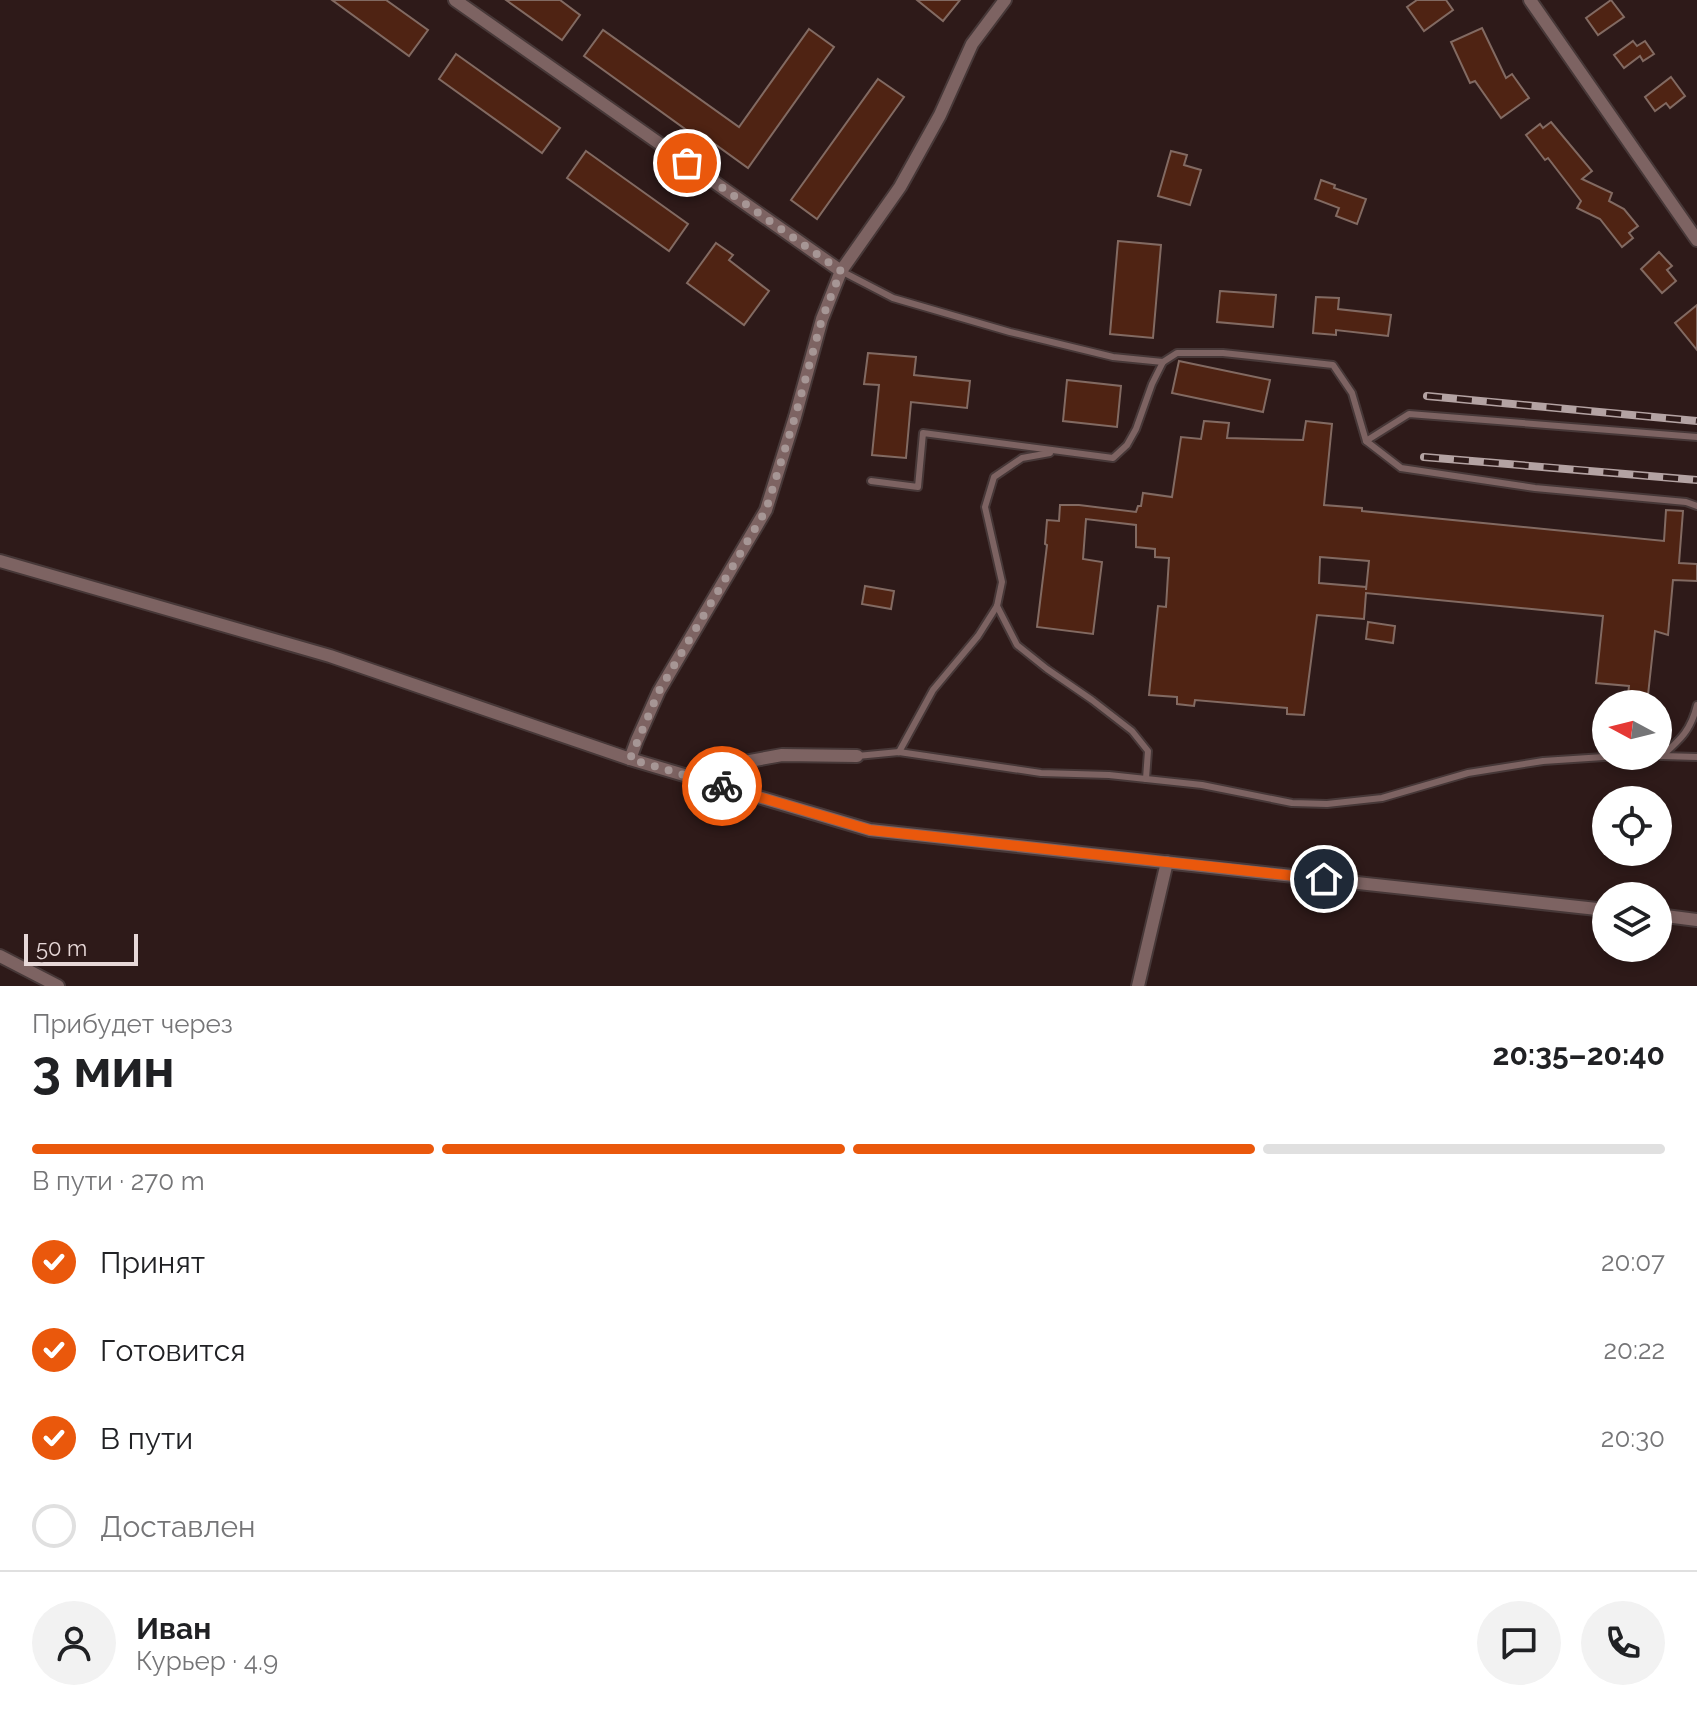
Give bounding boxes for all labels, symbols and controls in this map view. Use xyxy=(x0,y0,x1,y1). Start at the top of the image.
pin xyxy=(653,129,721,197)
icon: bag xyxy=(665,141,709,185)
north arrow xyxy=(1592,690,1672,770)
map controls xyxy=(1592,690,1672,962)
courier xyxy=(682,746,762,826)
icon: bike xyxy=(700,764,744,808)
button: locate xyxy=(1592,786,1672,866)
pin xyxy=(1290,845,1358,913)
icon: home xyxy=(1302,857,1346,901)
button: layers xyxy=(1592,882,1672,962)
scale bar xyxy=(24,930,138,966)
text: 50 m xyxy=(36,935,87,961)
text: Прибудет через xyxy=(32,1009,233,1039)
text: 20:35–20:40 xyxy=(1493,1037,1665,1072)
text: 3 мин xyxy=(32,1038,175,1099)
text: В пути · 270 m xyxy=(32,1166,205,1196)
icon: check xyxy=(32,1240,76,1284)
text: Принят xyxy=(100,1245,205,1280)
text: 20:07 xyxy=(1601,1247,1665,1277)
icon: check xyxy=(32,1328,76,1372)
text: Готовится xyxy=(100,1333,246,1368)
text: 20:22 xyxy=(1604,1335,1665,1365)
icon: check xyxy=(32,1416,76,1460)
text: В пути xyxy=(100,1421,193,1456)
text: 20:30 xyxy=(1601,1423,1665,1453)
text: Доставлен xyxy=(100,1509,256,1544)
button: person xyxy=(32,1601,116,1685)
button: chat xyxy=(1477,1601,1561,1685)
button: phone xyxy=(1581,1601,1665,1685)
text: Иван xyxy=(136,1611,211,1646)
text: Курьер · 4.9 xyxy=(136,1646,278,1676)

